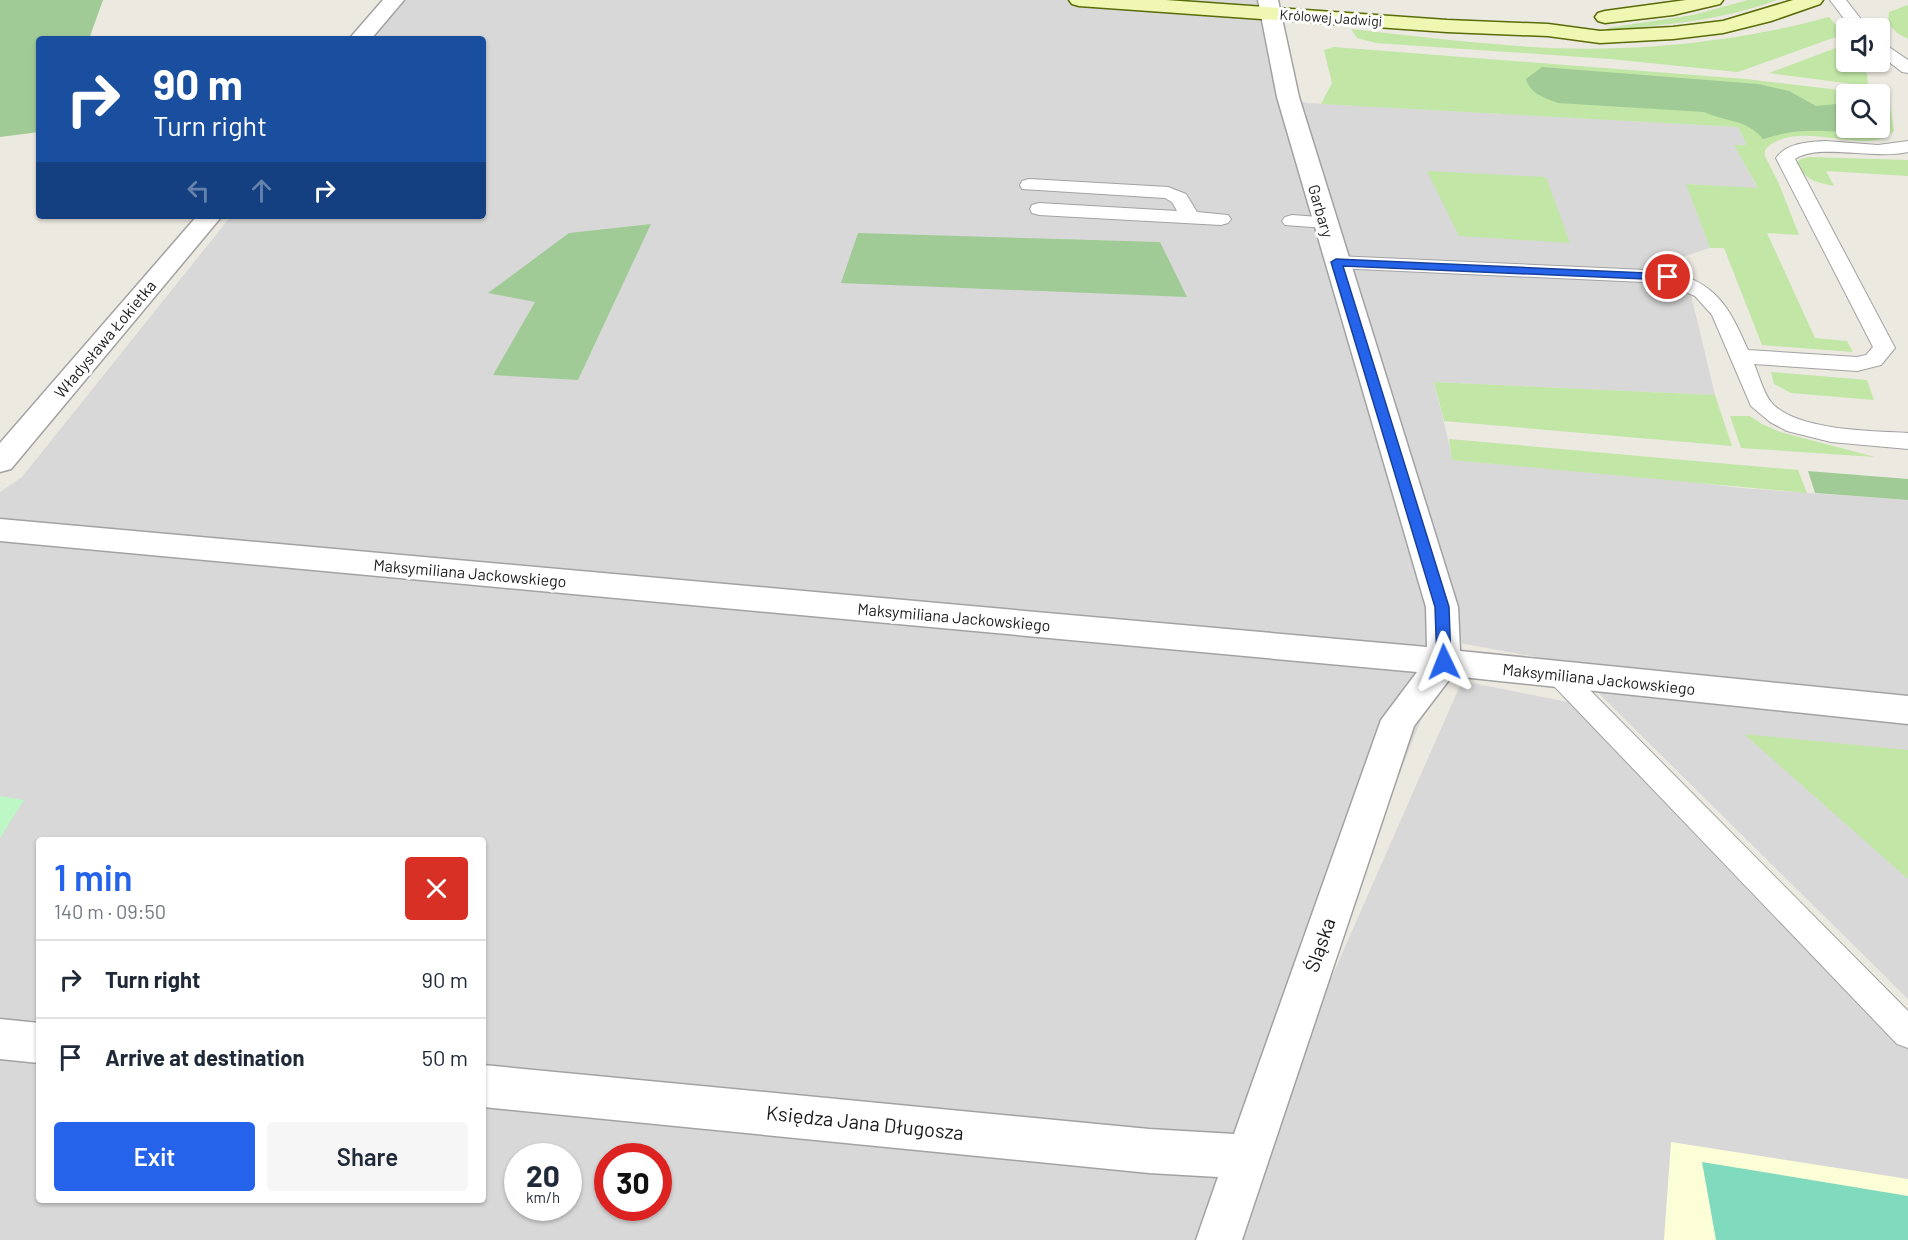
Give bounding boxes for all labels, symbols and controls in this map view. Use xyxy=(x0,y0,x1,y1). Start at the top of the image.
street label: Królowej Jadwigi xyxy=(1279,5,1383,30)
map controls xyxy=(1836,18,1890,138)
button: sound xyxy=(1836,18,1890,72)
text: 90 m xyxy=(153,58,243,108)
icon: right xyxy=(54,60,132,138)
button: search xyxy=(1836,84,1890,138)
text: Turn right xyxy=(153,109,267,141)
icon: left xyxy=(182,174,215,207)
icon: ahead xyxy=(245,174,278,207)
icon: right xyxy=(308,174,341,207)
street label: Garbary xyxy=(1305,182,1338,240)
pin xyxy=(1642,251,1693,302)
icon: arrive xyxy=(1651,260,1684,293)
street label: Władysława Łokietka xyxy=(50,276,159,401)
street label: Maksymiliana Jackowskiego xyxy=(373,555,567,590)
street label: Maksymiliana Jackowskiego xyxy=(857,599,1051,634)
position arrow xyxy=(1412,630,1476,694)
street label: Maksymiliana Jackowskiego xyxy=(1502,659,1696,698)
text: 1 min xyxy=(54,855,133,898)
button: close xyxy=(405,857,468,920)
text: 140 m · 09:50 xyxy=(54,899,166,923)
street label: Śląska xyxy=(1299,914,1340,975)
icon: right xyxy=(54,963,87,996)
text: Turn right xyxy=(105,966,200,992)
text: 90 m xyxy=(422,966,468,992)
icon: arrive xyxy=(54,1041,87,1074)
text: Arrive at destination xyxy=(105,1044,304,1070)
text: 50 m xyxy=(422,1044,468,1070)
street label: Księdza Jana Długosza xyxy=(765,1100,965,1144)
button: Exit xyxy=(54,1122,255,1191)
button: Share xyxy=(267,1122,468,1191)
speed limit sign: 30 xyxy=(594,1143,672,1221)
text: 20 xyxy=(526,1157,560,1193)
text: km/h xyxy=(526,1188,560,1206)

